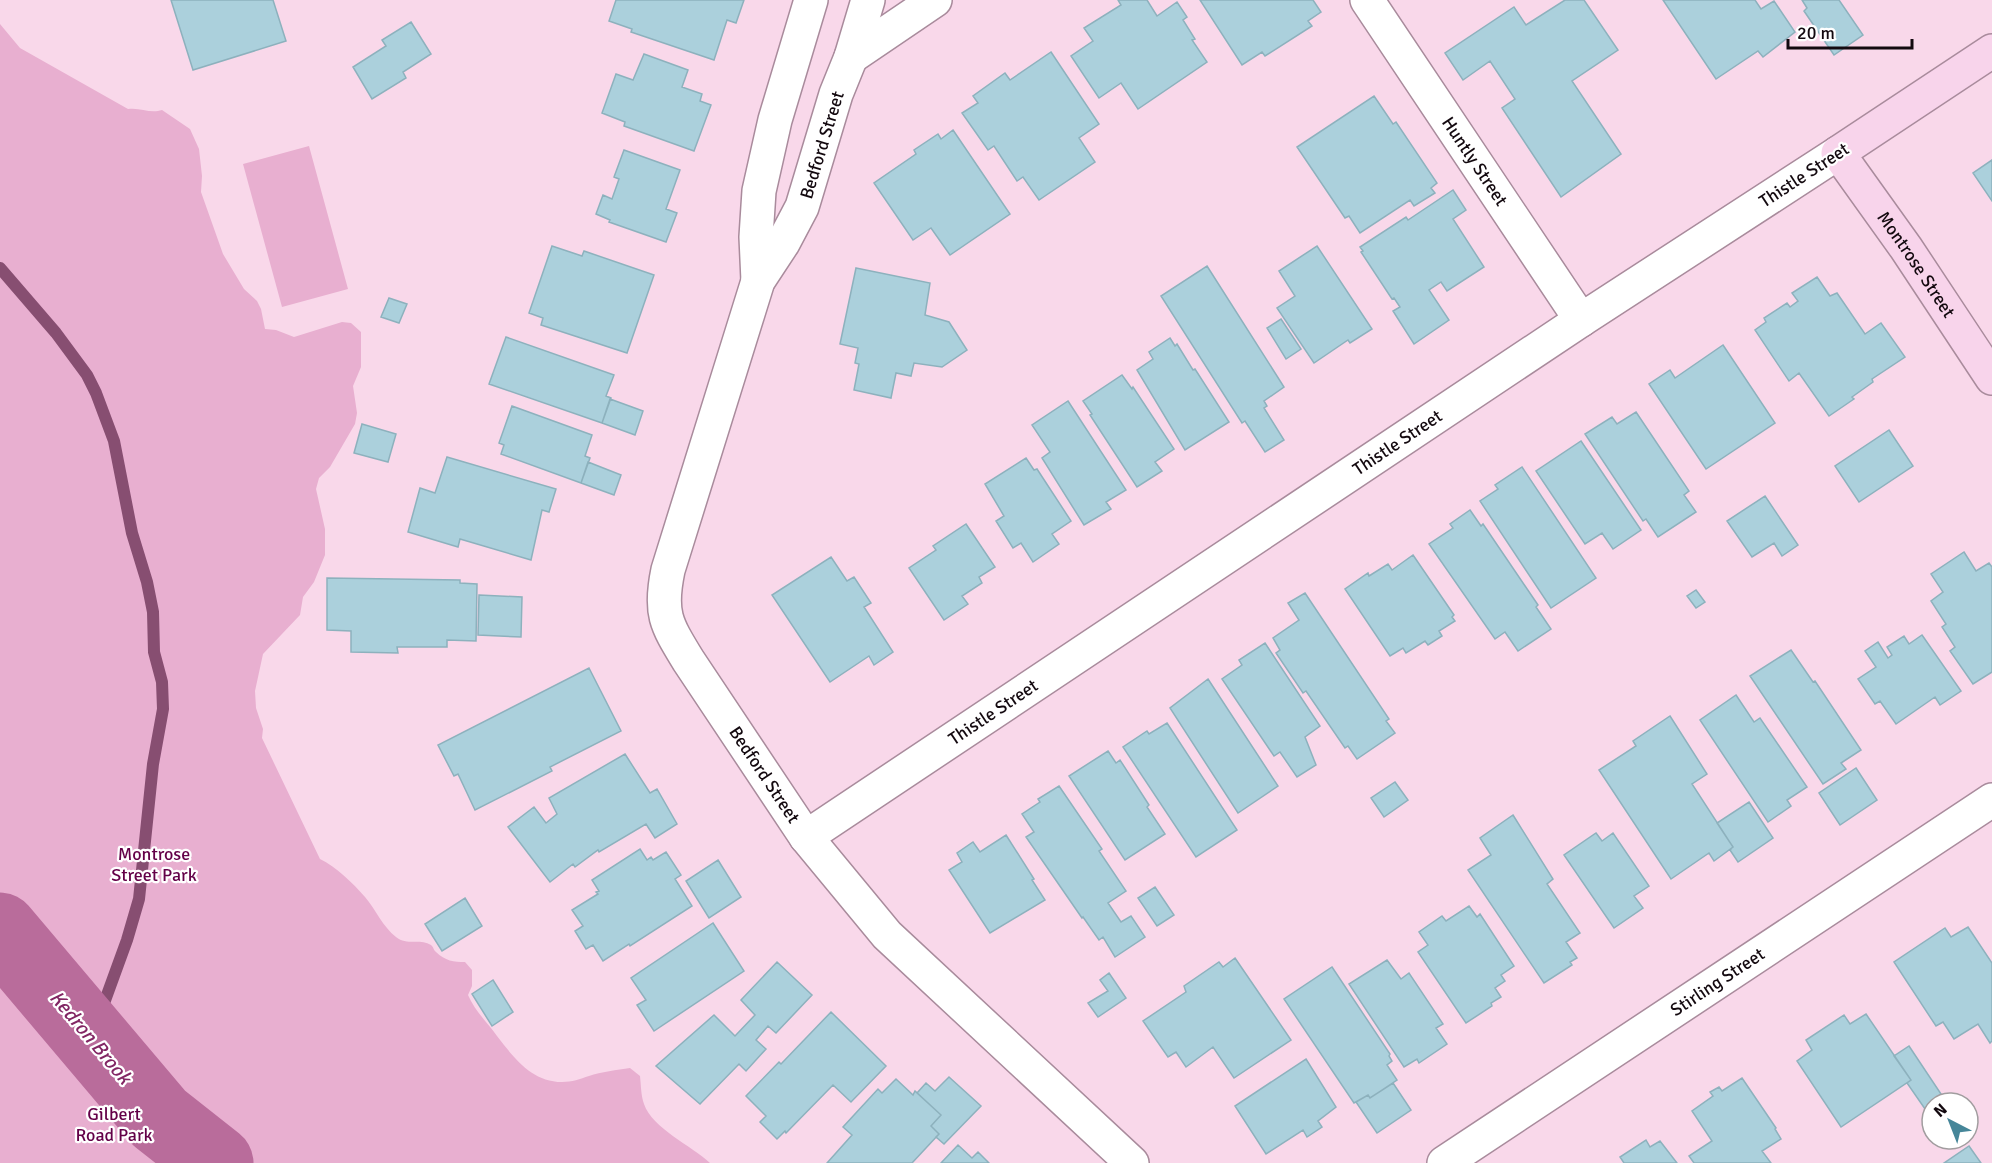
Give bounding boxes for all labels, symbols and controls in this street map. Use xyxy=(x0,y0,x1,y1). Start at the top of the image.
scale bar xyxy=(1788,12,1912,50)
text: 20 m xyxy=(1797,22,1835,44)
street label: Bedford Street xyxy=(795,88,849,202)
street label: Huntly Street xyxy=(1437,113,1512,210)
street label: Thistle Street xyxy=(1755,138,1853,212)
street label: Montrose Street xyxy=(1872,207,1960,322)
street label: Thistle Street xyxy=(1349,405,1446,480)
street label: Thistle Street xyxy=(944,674,1042,750)
street label: Bedford Street xyxy=(724,722,805,827)
park label: Montrose Street Park xyxy=(111,843,197,886)
street label: Stirling Street xyxy=(1666,943,1769,1021)
water label: Kedron Brook xyxy=(44,985,138,1091)
north arrow xyxy=(1920,1091,1980,1151)
text: N xyxy=(1930,1099,1951,1122)
park label: Gilbert Road Park xyxy=(75,1103,153,1146)

